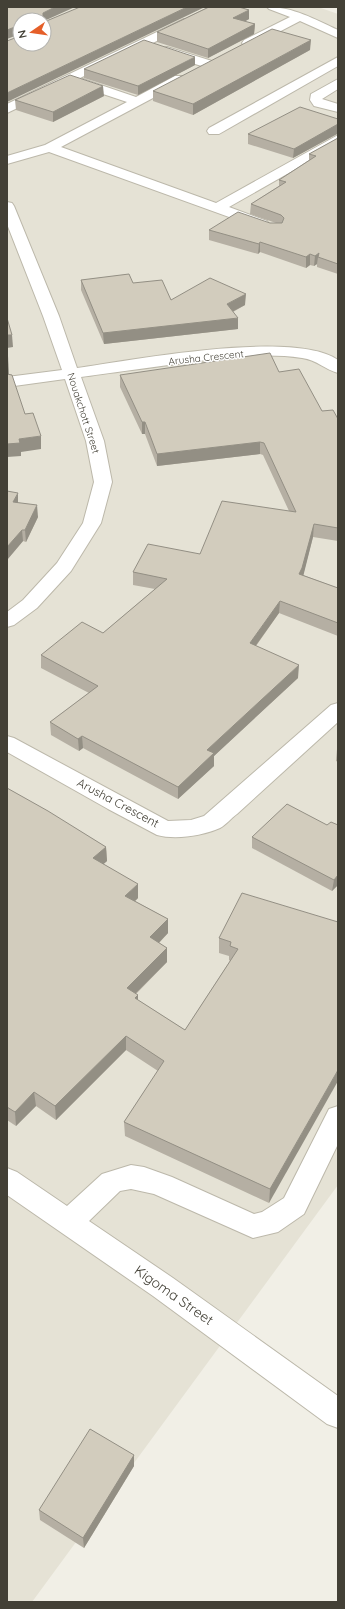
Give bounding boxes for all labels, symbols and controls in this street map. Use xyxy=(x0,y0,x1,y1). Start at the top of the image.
north arrow xyxy=(12,12,52,52)
text: N xyxy=(15,29,30,40)
street label: Arusha Crescent xyxy=(168,347,245,368)
street label: Nouakchott Street xyxy=(64,371,103,456)
street label: Arusha Crescent xyxy=(75,775,162,830)
street label: Kigoma Street xyxy=(131,1261,217,1329)

